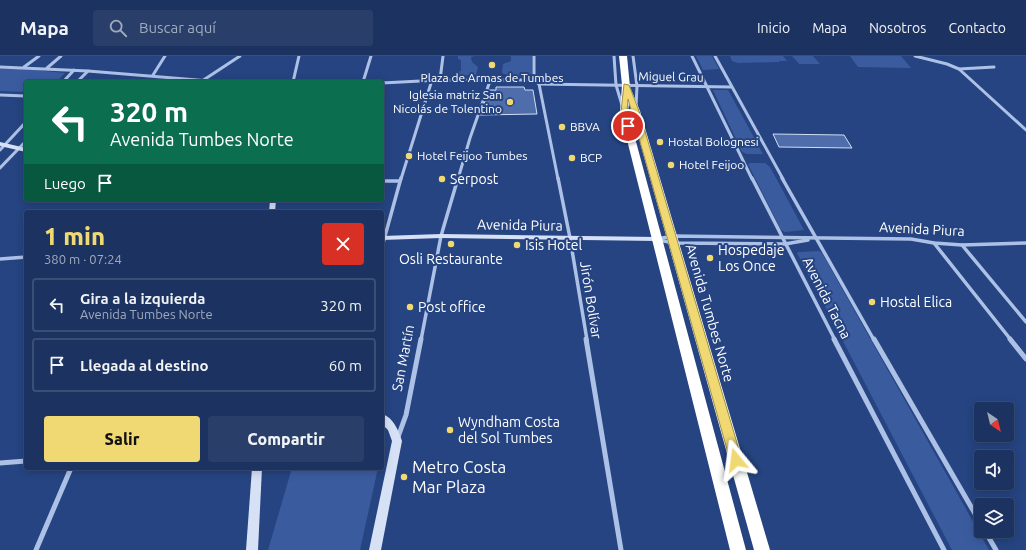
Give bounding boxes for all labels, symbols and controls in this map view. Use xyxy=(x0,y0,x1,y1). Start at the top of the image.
search box xyxy=(93,10,373,46)
text: Mapa xyxy=(20,17,69,39)
icon: search xyxy=(107,17,129,39)
text: Buscar aquí xyxy=(139,19,216,36)
text: Inicio xyxy=(757,20,790,36)
text: Mapa xyxy=(812,20,847,36)
text: Nosotros xyxy=(869,20,926,36)
text: Contacto xyxy=(948,20,1006,36)
marker: Plaza de Armas de Tumbes xyxy=(487,60,497,70)
street label: Miguel Grau xyxy=(638,69,704,84)
place label: Plaza de Armas de Tumbes xyxy=(421,71,563,84)
place label: Iglesia matriz San Nicolás de Tolentino xyxy=(393,88,502,115)
icon: left xyxy=(44,96,96,148)
text: 320 m xyxy=(110,96,188,127)
marker: Iglesia matriz San Nicolás de Tolentino xyxy=(505,97,515,107)
pin xyxy=(611,109,645,143)
icon: arrive xyxy=(617,115,639,137)
place label: BBVA xyxy=(570,120,600,133)
marker: BBVA xyxy=(557,122,567,132)
text: Avenida Tumbes Norte xyxy=(110,129,294,149)
place label: Hostal Bolognesi xyxy=(668,135,759,148)
marker: Hostal Bolognesi xyxy=(655,137,665,147)
place label: Hotel Feijoo Tumbes xyxy=(417,149,528,162)
marker: Hotel Feijoo Tumbes xyxy=(404,151,414,161)
place label: BCP xyxy=(580,151,602,164)
marker: BCP xyxy=(567,153,577,163)
place label: Hotel Feijoo xyxy=(679,158,744,171)
marker: Hotel Feijoo xyxy=(666,160,676,170)
place label: Serpost xyxy=(450,171,499,187)
icon: arrive xyxy=(94,172,116,194)
marker: Serpost xyxy=(437,174,447,184)
text: Luego xyxy=(44,175,86,192)
street label: Avenida Piura xyxy=(477,216,563,234)
street label: Avenida Piura xyxy=(879,219,965,239)
text: 1 min xyxy=(44,223,105,250)
button: close xyxy=(322,223,364,265)
place label: Isis Hotel xyxy=(525,237,582,253)
marker: Osli Restaurante xyxy=(446,239,456,249)
marker: Isis Hotel xyxy=(512,240,522,250)
street label: Avenida Tumbes Norte xyxy=(683,242,737,384)
place label: Hospedaje Los Once xyxy=(718,242,784,274)
place label: Osli Restaurante xyxy=(399,251,503,267)
text: 380 m · 07:24 xyxy=(44,252,122,266)
marker: Hospedaje Los Once xyxy=(705,253,715,263)
street label: Avenida Tacna xyxy=(800,254,854,342)
street label: Jirón Bolívar xyxy=(577,260,605,341)
text: Gira a la izquierda xyxy=(80,290,206,307)
icon: left xyxy=(46,294,68,316)
place label: Hostal Elica xyxy=(880,294,952,310)
text: 320 m xyxy=(320,297,362,314)
marker: Hostal Elica xyxy=(867,297,877,307)
place label: Post office xyxy=(418,299,486,315)
marker: Post office xyxy=(405,302,415,312)
text: Avenida Tumbes Norte xyxy=(80,307,213,321)
street label: San Martín xyxy=(389,323,417,393)
icon: arrive xyxy=(46,354,68,376)
text: Llegada al destino xyxy=(80,357,209,374)
text: 60 m xyxy=(329,357,362,374)
north arrow xyxy=(974,402,1014,442)
map controls xyxy=(974,402,1014,538)
place label: Wyndham Costa del Sol Tumbes xyxy=(458,414,560,446)
button: Salir xyxy=(44,416,200,462)
button: Compartir xyxy=(208,416,364,462)
marker: Wyndham Costa del Sol Tumbes xyxy=(445,425,455,435)
position arrow xyxy=(715,439,757,481)
button: sound xyxy=(974,450,1014,490)
place label: Metro Costa Mar Plaza xyxy=(412,457,506,496)
marker: Metro Costa Mar Plaza xyxy=(399,472,409,482)
button: layers xyxy=(974,498,1014,538)

